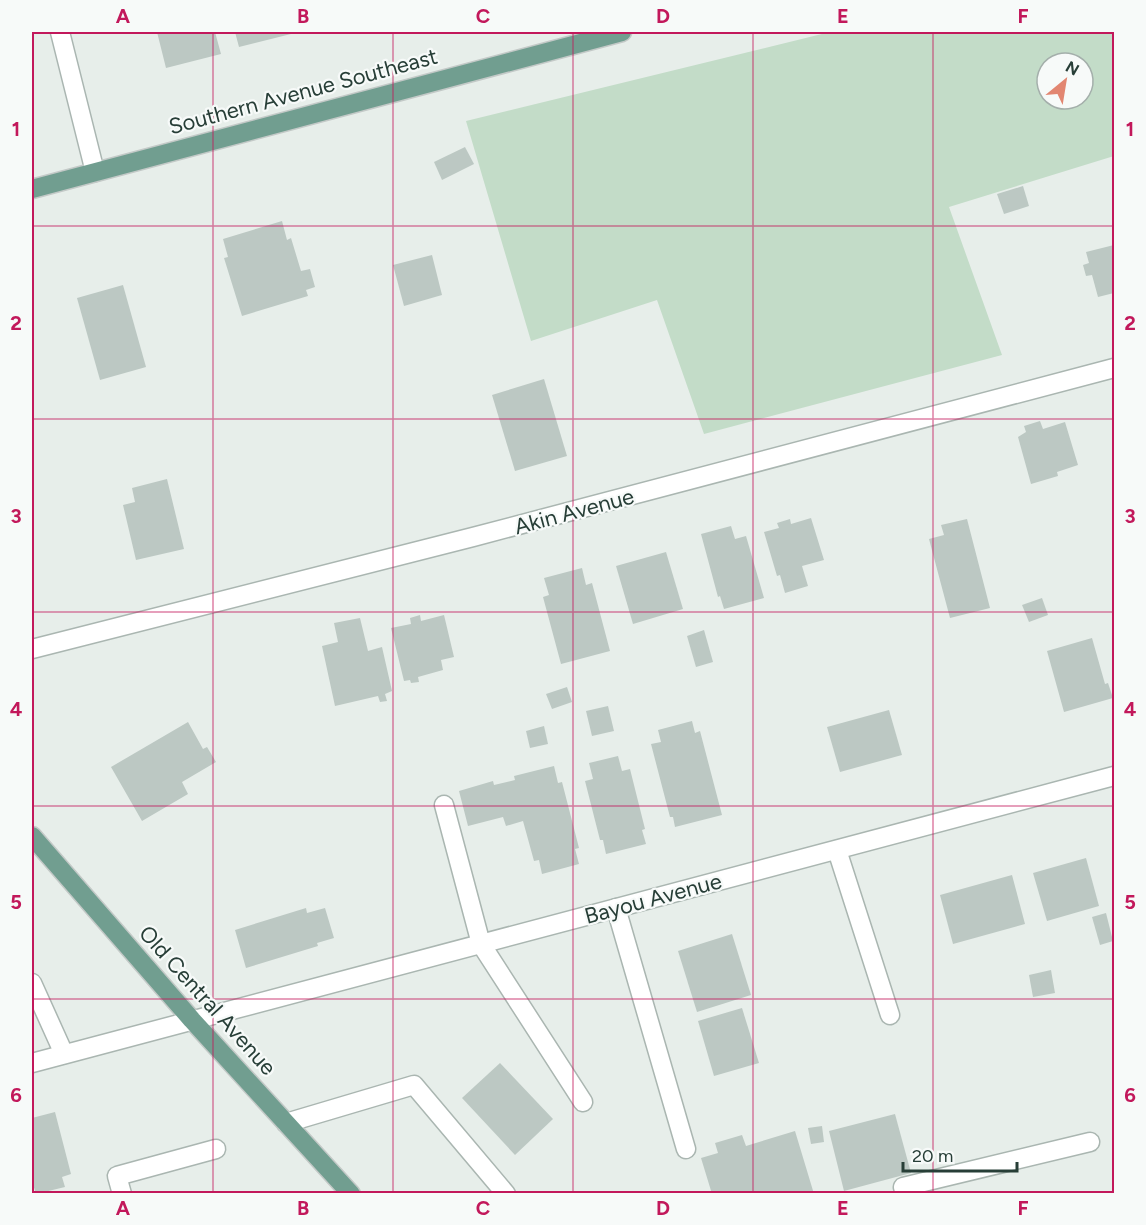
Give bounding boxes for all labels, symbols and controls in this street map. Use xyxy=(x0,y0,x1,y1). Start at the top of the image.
text: A xyxy=(116,4,131,28)
text: B xyxy=(297,4,309,28)
text: C xyxy=(476,4,490,28)
text: D xyxy=(656,4,670,28)
text: E xyxy=(837,4,849,28)
text: F xyxy=(1017,4,1029,28)
street label: Southern Avenue Southeast xyxy=(166,43,440,140)
north arrow xyxy=(1035,51,1095,111)
text: N xyxy=(1062,57,1082,80)
text: 1 xyxy=(12,117,20,141)
text: 1 xyxy=(1126,117,1134,141)
text: 2 xyxy=(10,311,22,335)
text: 2 xyxy=(1124,311,1136,335)
street label: Akin Avenue xyxy=(511,483,637,540)
text: 3 xyxy=(10,504,22,528)
text: 3 xyxy=(1124,504,1136,528)
text: 4 xyxy=(10,697,23,721)
text: 4 xyxy=(1124,697,1137,721)
street label: Bayou Avenue xyxy=(582,867,725,930)
text: 5 xyxy=(10,890,22,914)
text: 5 xyxy=(1124,890,1136,914)
street label: Old Central Avenue xyxy=(133,920,282,1081)
text: 6 xyxy=(10,1083,22,1107)
text: 6 xyxy=(1124,1083,1136,1107)
scale bar xyxy=(903,1135,1017,1173)
text: 20 m xyxy=(912,1145,953,1167)
text: A xyxy=(116,1196,131,1220)
text: B xyxy=(297,1196,309,1220)
text: C xyxy=(476,1196,490,1220)
text: D xyxy=(656,1196,670,1220)
text: E xyxy=(837,1196,849,1220)
text: F xyxy=(1017,1196,1029,1220)

